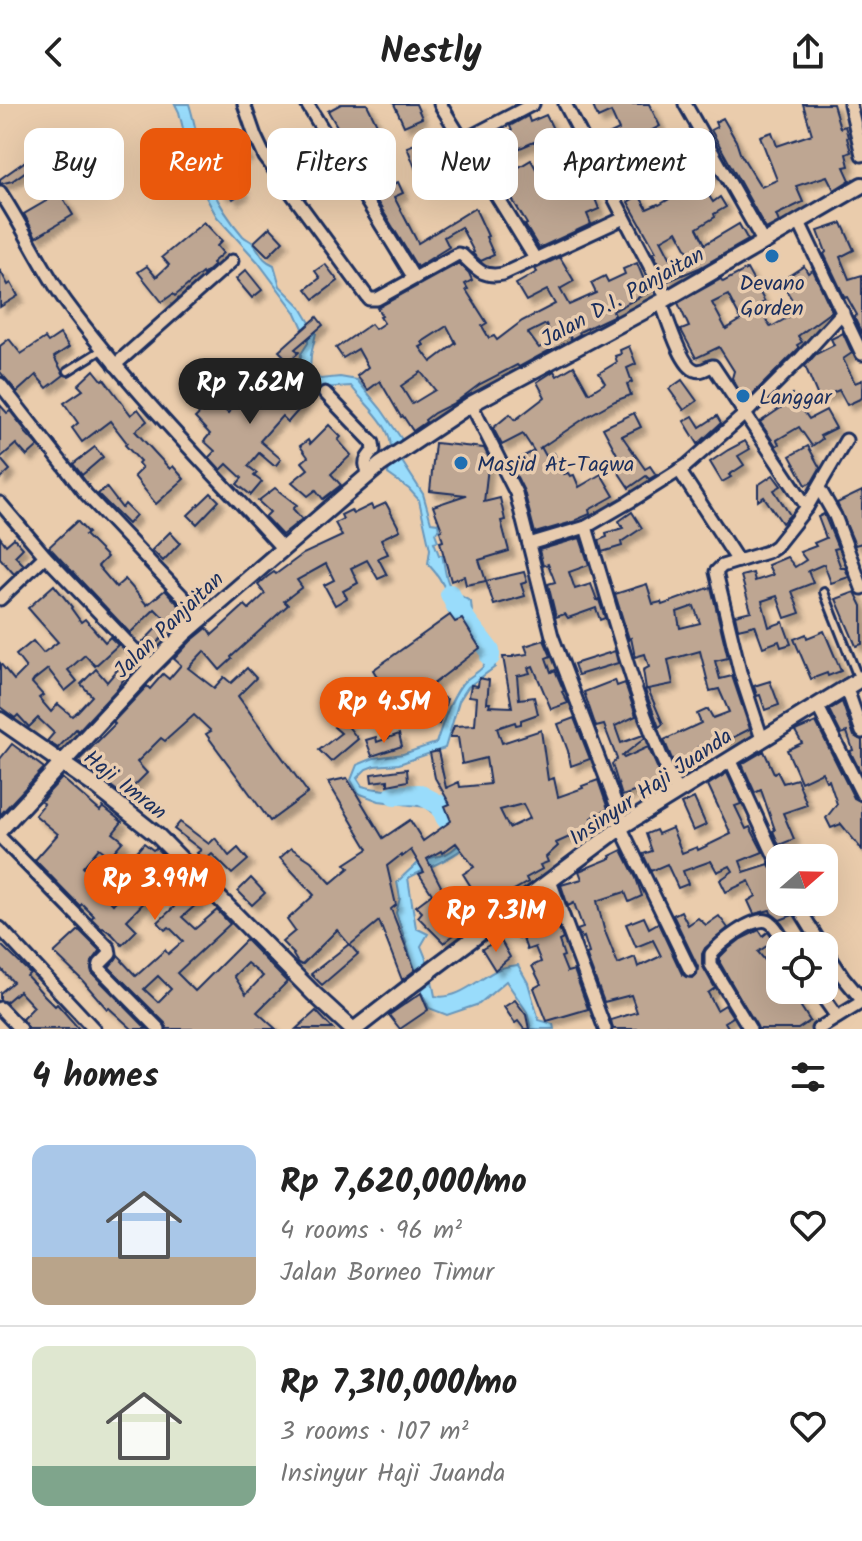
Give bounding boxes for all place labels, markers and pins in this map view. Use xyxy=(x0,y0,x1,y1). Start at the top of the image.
marker: Devano Gorden xyxy=(763,247,781,265)
place label: Devano Gorden xyxy=(739,267,805,327)
pin: Rp 7.62M xyxy=(167,358,333,426)
place label: Langgar xyxy=(759,381,833,416)
marker: Langgar xyxy=(734,387,752,405)
place label: Masjid At-Taqwa xyxy=(477,448,634,483)
marker: Masjid At-Taqwa xyxy=(452,454,470,472)
pin: Rp 4.5M xyxy=(310,677,458,745)
pin: Rp 3.99M xyxy=(72,854,238,922)
pin: Rp 7.31M xyxy=(413,886,579,954)

